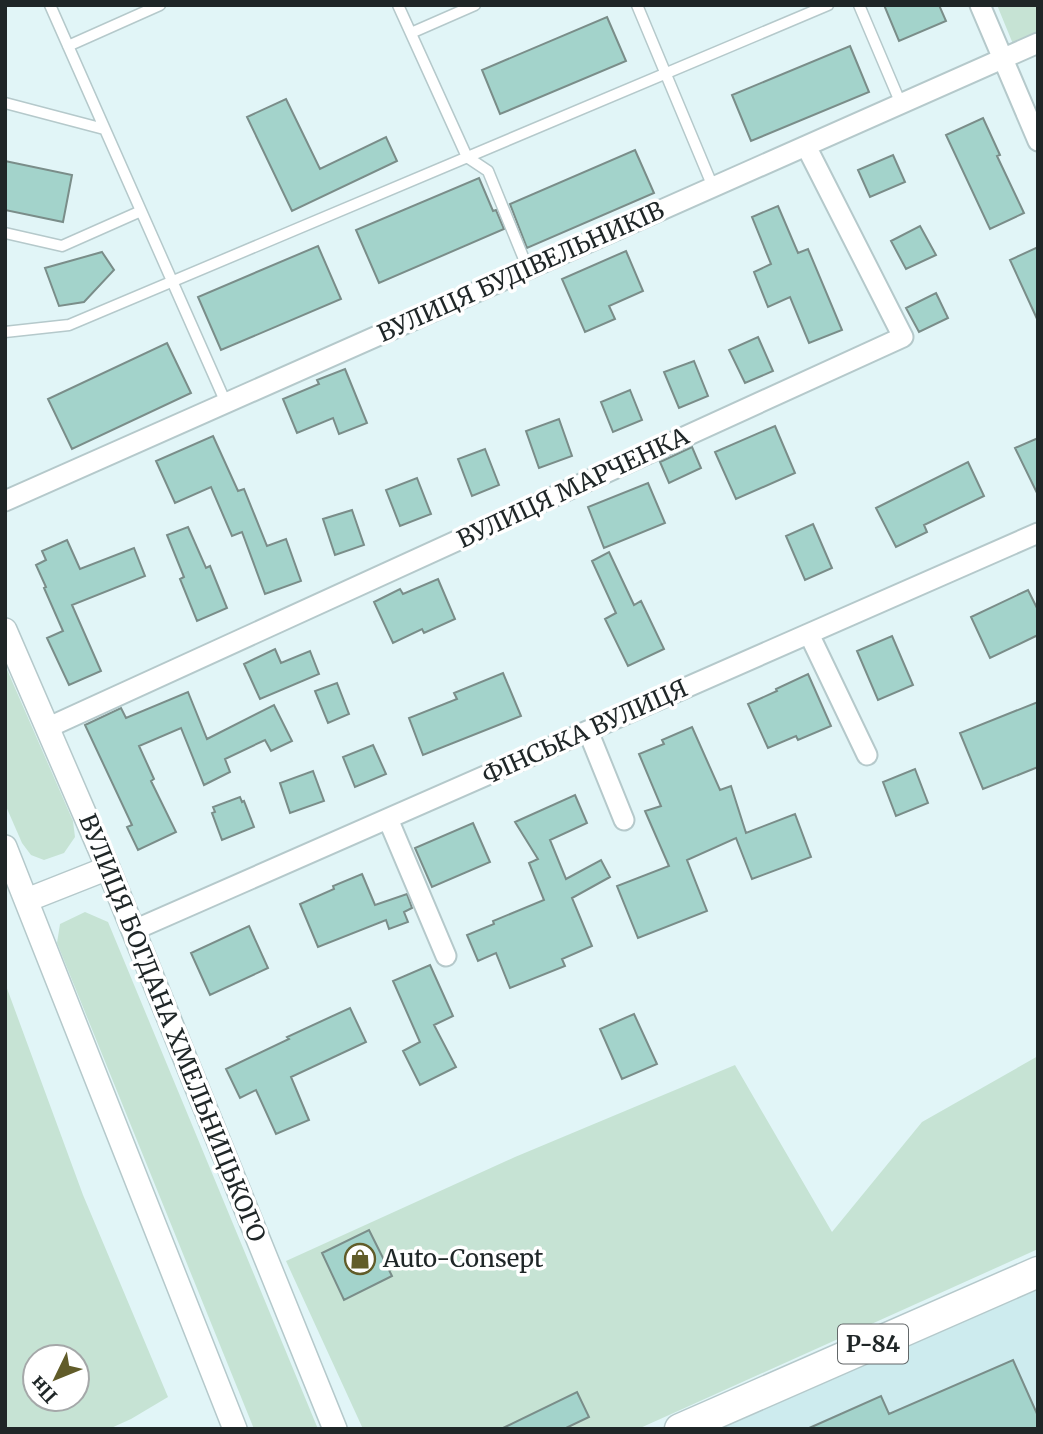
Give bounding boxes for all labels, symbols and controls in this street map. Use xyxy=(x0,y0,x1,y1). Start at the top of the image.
street label: ВУЛИЦЯ БУДІВЕЛЬНИКІВ xyxy=(373,194,669,349)
street label: ВУЛИЦЯ МАРЧЕНКА xyxy=(452,420,694,555)
street label: ФІНСЬКА ВУЛИЦЯ xyxy=(477,672,692,791)
street label: ВУЛИЦЯ БОГДАНА ХМЕЛЬНИЦЬКОГО xyxy=(72,809,273,1246)
shop icon: Auto-Consept xyxy=(343,1242,377,1276)
place label: Auto-Consept xyxy=(382,1243,544,1274)
road number: Р-84 xyxy=(838,1324,908,1364)
north arrow xyxy=(21,1343,91,1413)
text: Пн xyxy=(25,1371,62,1408)

